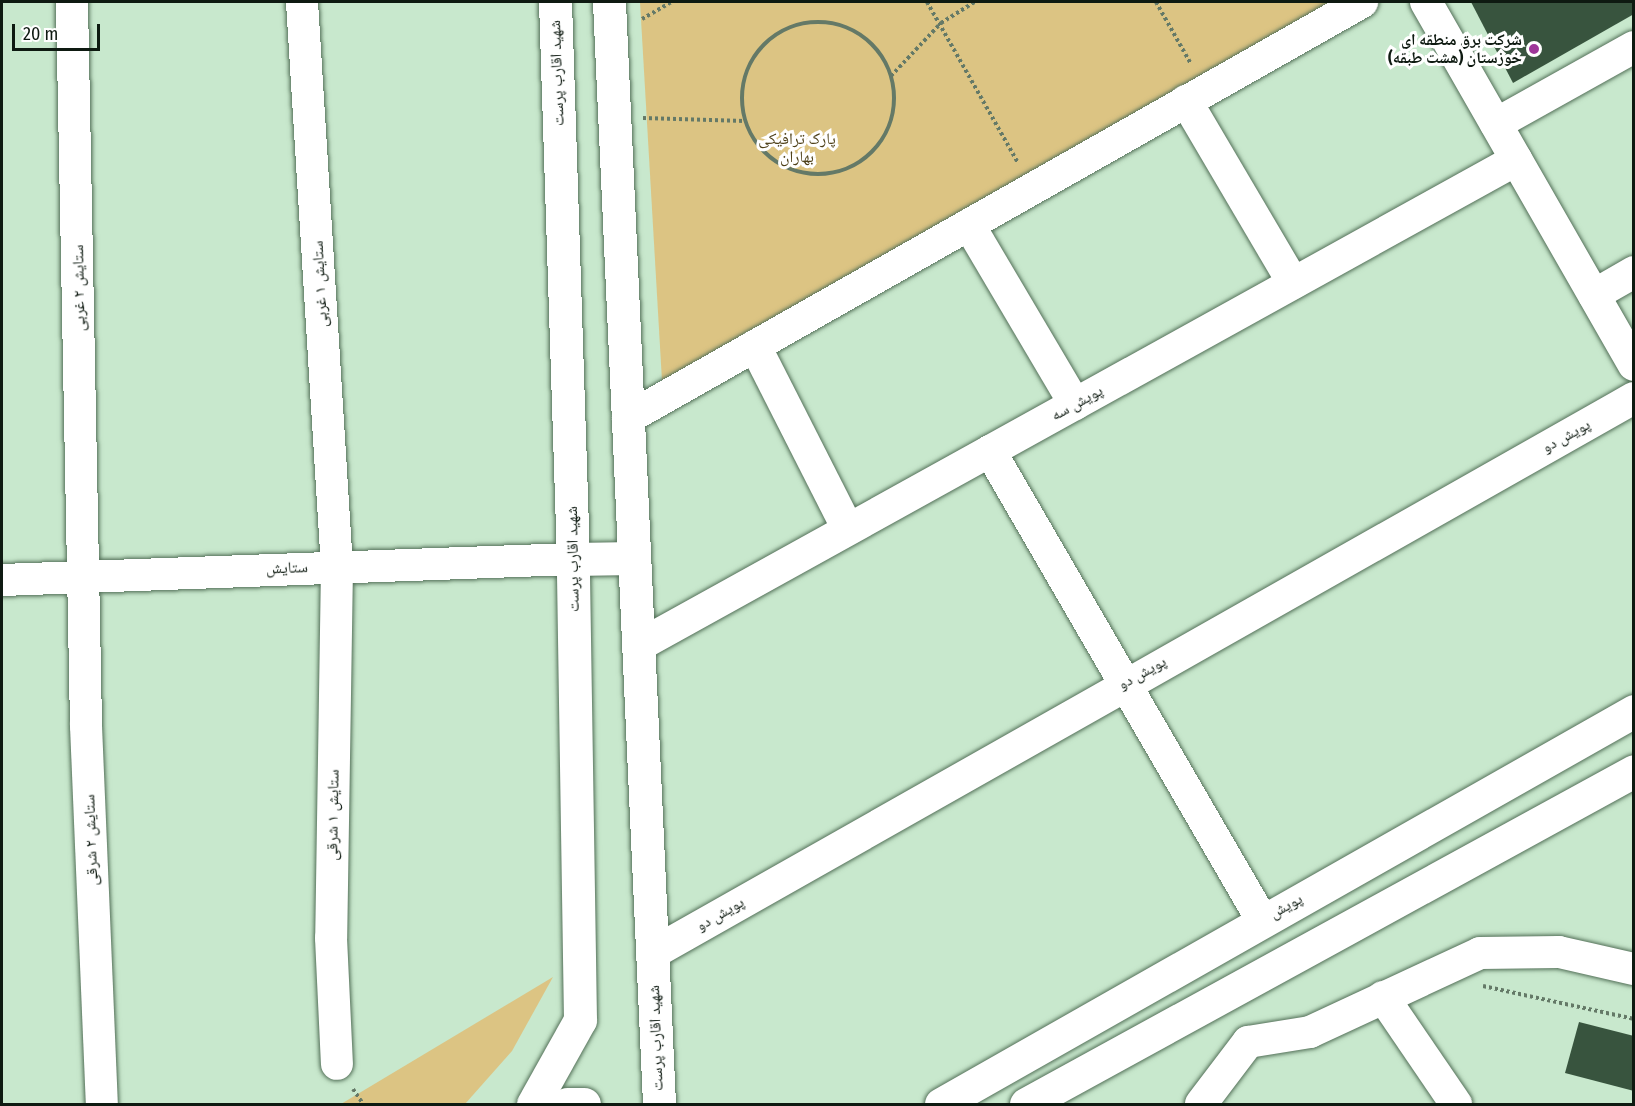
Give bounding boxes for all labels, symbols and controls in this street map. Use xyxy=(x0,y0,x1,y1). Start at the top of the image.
scale bar xyxy=(15,12,104,50)
street label: شهید اقارب پرست xyxy=(546,20,568,126)
text: 20 m xyxy=(23,23,58,45)
place label: شرکت برق منطقه ای خوزستان (هشت طبقه) xyxy=(1388,30,1522,68)
marker: شرکت برق منطقه ای خوزستان (هشت طبقه) xyxy=(1527,42,1541,56)
park label: پارک ترافیکی بهاران xyxy=(758,129,836,167)
street label: ستایش ۱ غربی xyxy=(308,240,332,328)
street label: ستایش ۲ غربی xyxy=(69,244,89,332)
street label: پویش سه xyxy=(1048,381,1106,425)
street label: پویش دو xyxy=(1538,415,1594,457)
street label: شهید اقارب پرست xyxy=(562,506,584,612)
street label: ستایش xyxy=(266,558,308,578)
street label: پویش دو xyxy=(1114,652,1170,694)
street label: ستایش ۱ شرقی xyxy=(323,769,343,861)
street label: ستایش ۲ شرقی xyxy=(80,794,102,886)
street label: پویش xyxy=(1266,889,1306,923)
street label: پویش دو xyxy=(692,893,748,935)
street label: شهید اقارب پرست xyxy=(645,985,667,1091)

